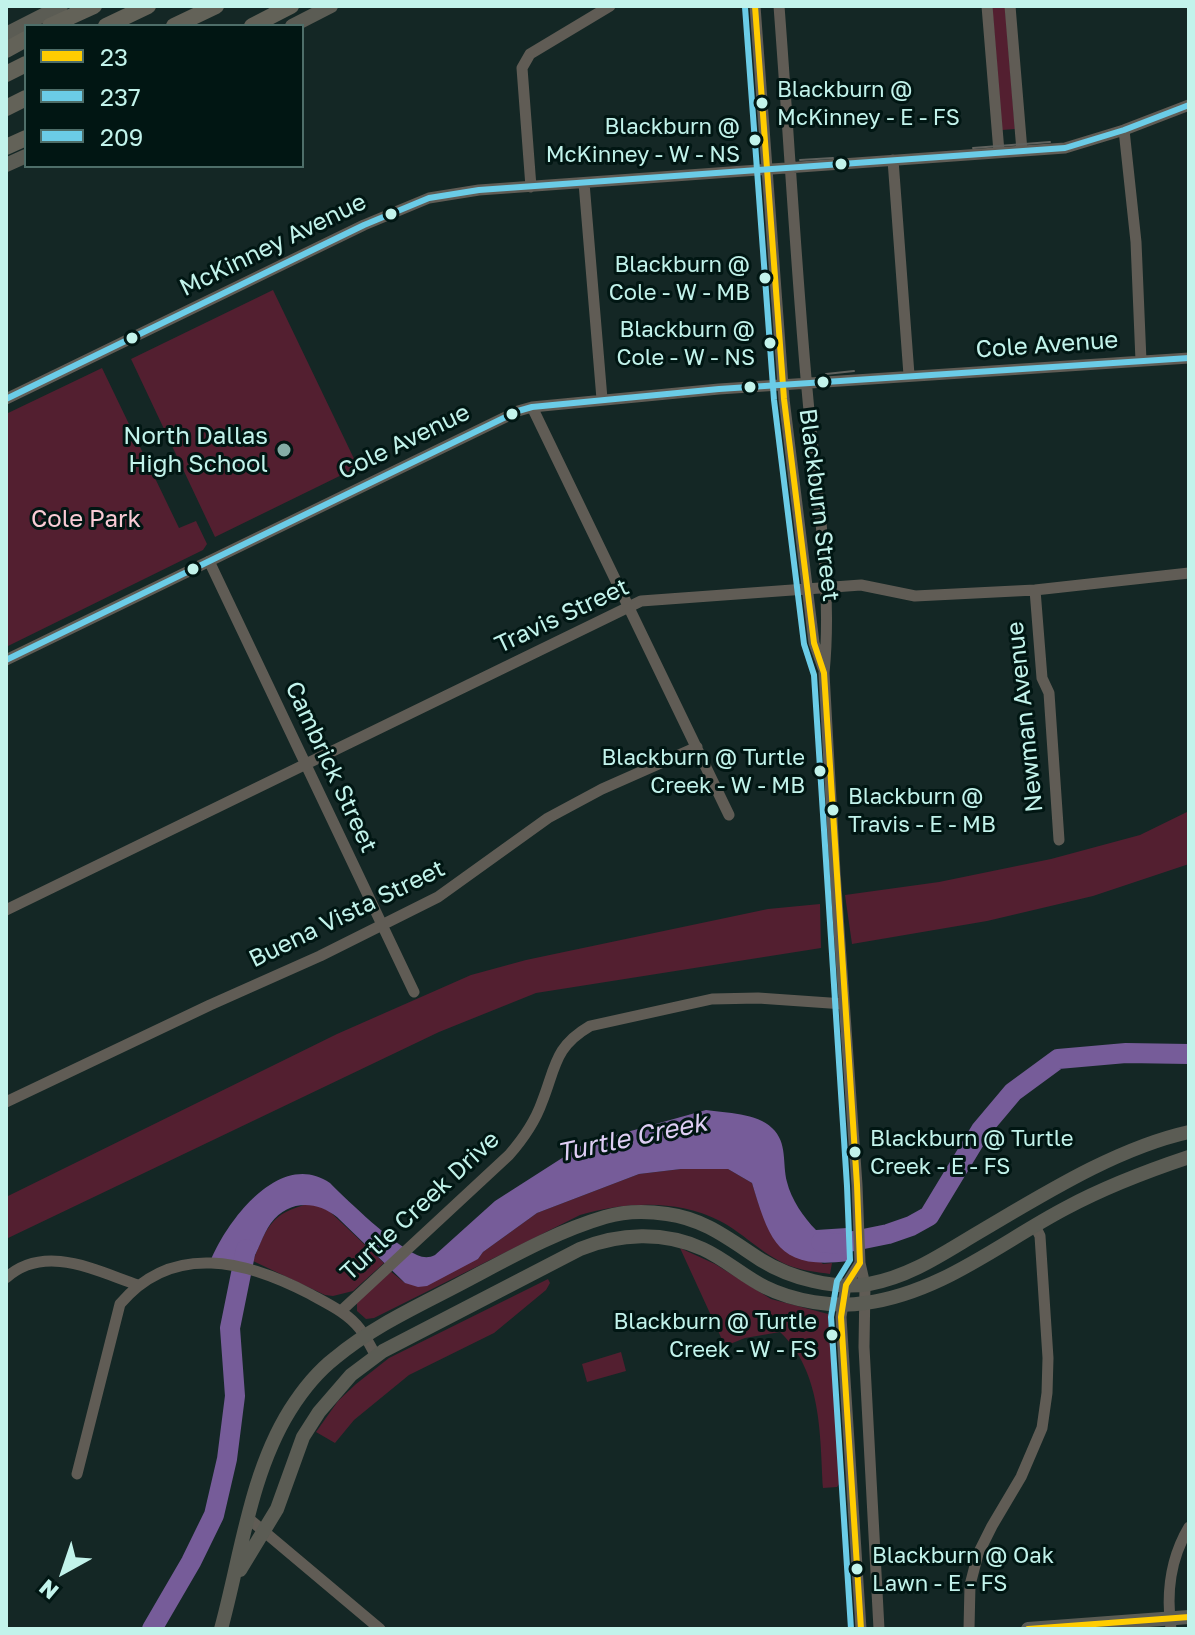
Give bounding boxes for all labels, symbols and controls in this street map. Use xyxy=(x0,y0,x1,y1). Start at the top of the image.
legend xyxy=(24,24,304,168)
text: 23 xyxy=(100,42,128,71)
place label: Blackburn @ McKinney - E - FS xyxy=(777,77,960,128)
text: 237 xyxy=(100,82,141,111)
marker: Blackburn @ McKinney - E - FS xyxy=(754,95,770,111)
place label: Blackburn @ McKinney - W - NS xyxy=(546,114,740,166)
text: 209 xyxy=(100,122,143,151)
marker: Blackburn @ McKinney - W - NS xyxy=(747,132,763,148)
unlabelled marker xyxy=(833,156,849,172)
street label: McKinney Avenue xyxy=(175,187,371,303)
unlabelled marker xyxy=(383,206,399,222)
place label: Blackburn @ Cole - W - MB xyxy=(609,252,750,304)
marker: Blackburn @ Cole - W - MB xyxy=(757,270,773,286)
place label: Blackburn @ Cole - W - NS xyxy=(617,317,755,368)
street label: Cole Avenue xyxy=(975,326,1119,364)
unlabelled marker xyxy=(124,330,140,346)
marker: Blackburn @ Cole - W - NS xyxy=(762,335,778,351)
unlabelled marker xyxy=(815,374,831,390)
unlabelled marker xyxy=(742,379,758,395)
street label: Cole Avenue xyxy=(334,398,474,486)
unlabelled marker xyxy=(504,406,520,422)
street label: Blackburn Street xyxy=(793,407,845,603)
place label: North Dallas High School xyxy=(123,422,268,478)
marker: North Dallas High School xyxy=(275,441,293,459)
park label: Cole Park xyxy=(31,505,141,533)
unlabelled marker xyxy=(185,561,201,577)
street label: Travis Street xyxy=(490,572,634,660)
street label: Newman Avenue xyxy=(1001,620,1049,814)
street label: Cambrick Street xyxy=(279,677,383,857)
place label: Blackburn @ Turtle Creek - W - MB xyxy=(602,745,805,796)
marker: Blackburn @ Turtle Creek - W - MB xyxy=(812,763,828,779)
place label: Blackburn @ Travis - E - MB xyxy=(848,784,996,836)
marker: Blackburn @ Travis - E - MB xyxy=(825,802,841,818)
street label: Buena Vista Street xyxy=(244,854,450,974)
water label: Turtle Creek xyxy=(554,1107,710,1169)
street label: Turtle Creek Drive xyxy=(335,1125,505,1287)
place label: Blackburn @ Turtle Creek - E - FS xyxy=(870,1126,1073,1178)
marker: Blackburn @ Turtle Creek - E - FS xyxy=(847,1144,863,1160)
place label: Blackburn @ Turtle Creek - W - FS xyxy=(614,1309,817,1360)
marker: Blackburn @ Turtle Creek - W - FS xyxy=(824,1327,840,1343)
north arrow xyxy=(24,1531,104,1611)
place label: Blackburn @ Oak Lawn - E - FS xyxy=(872,1543,1054,1594)
marker: Blackburn @ Oak Lawn - E - FS xyxy=(849,1561,865,1577)
text: N xyxy=(33,1574,63,1605)

